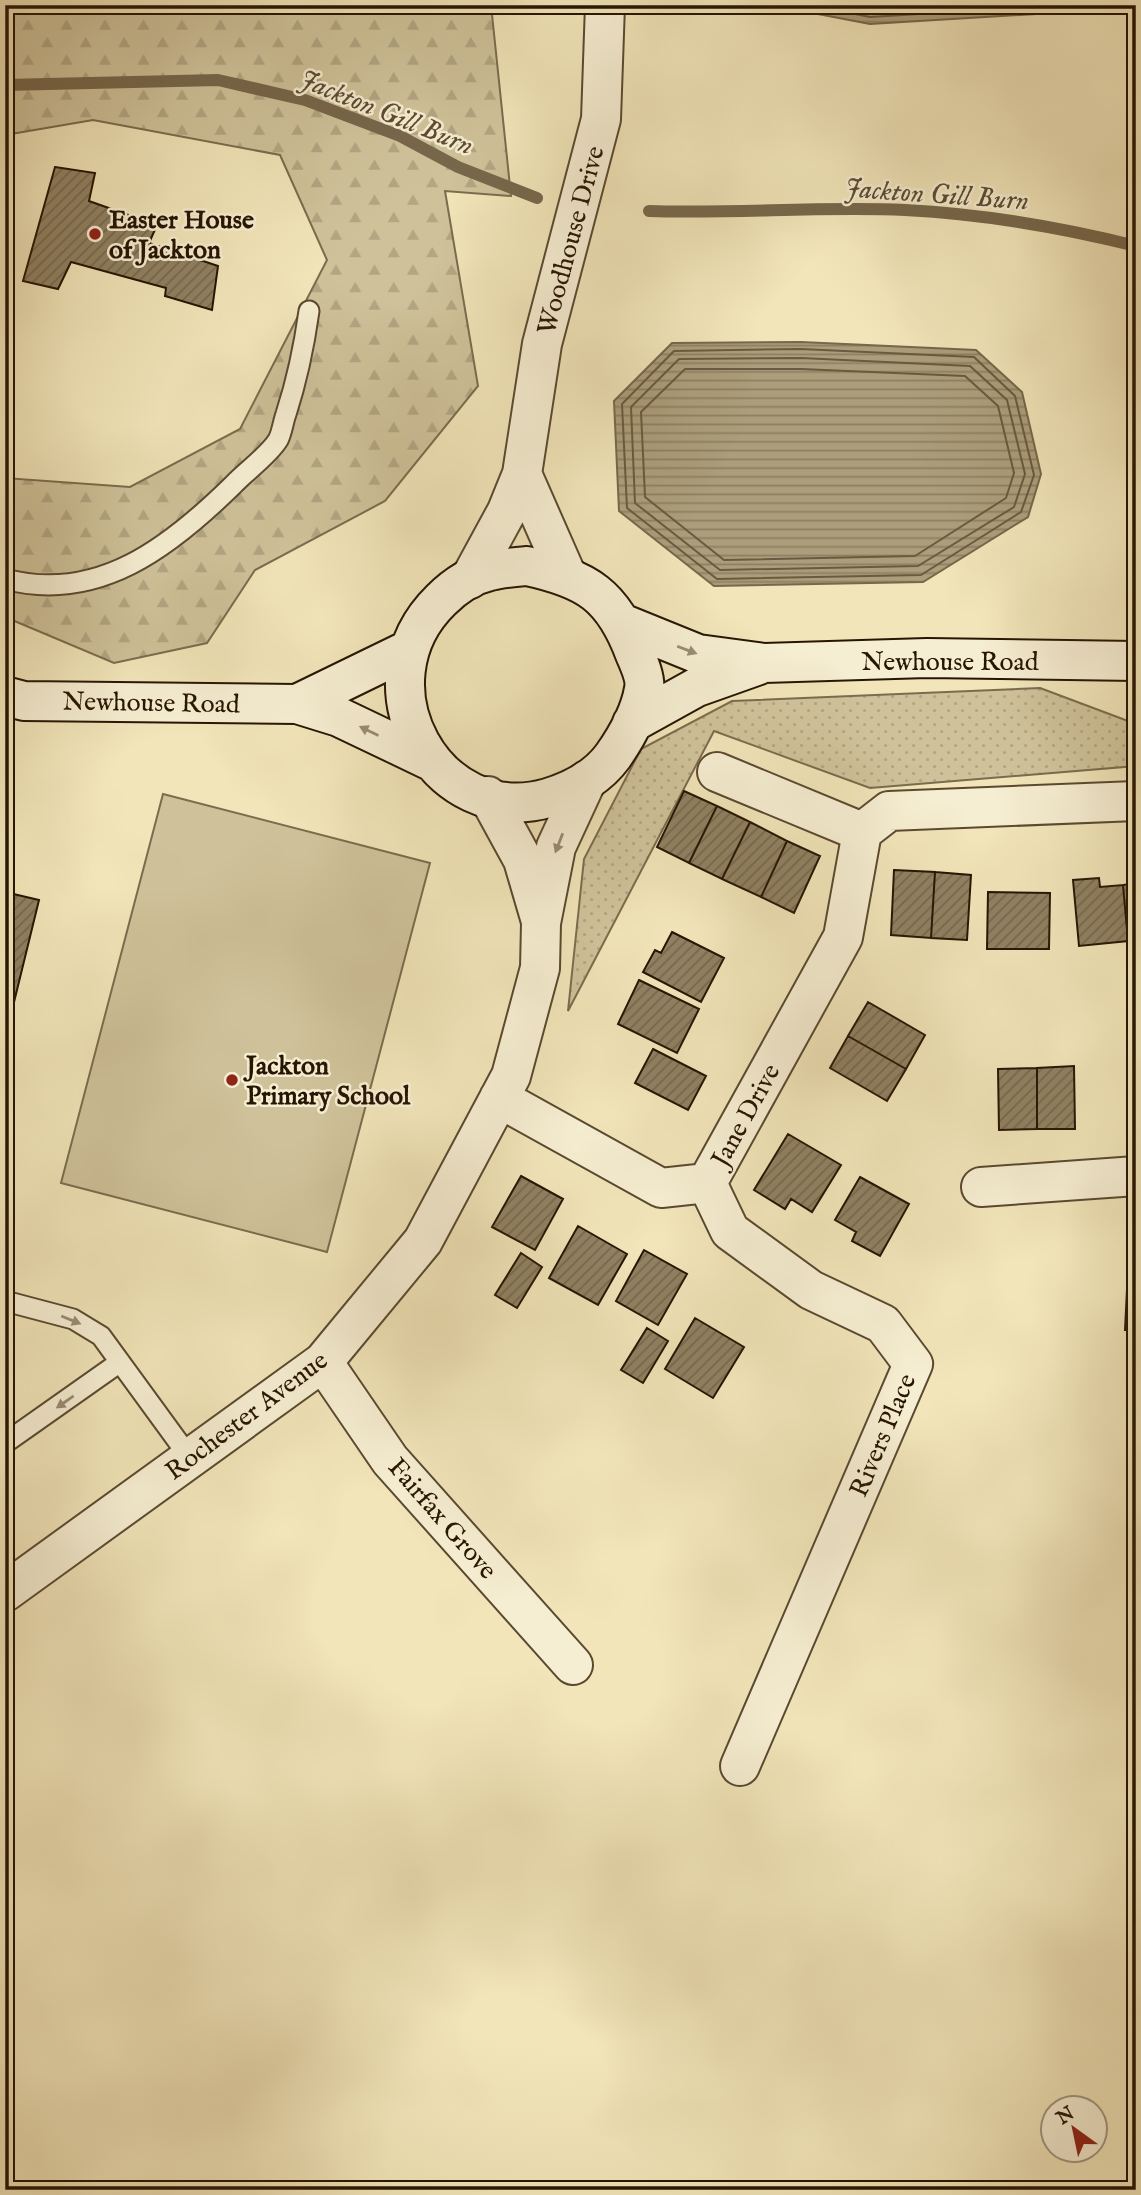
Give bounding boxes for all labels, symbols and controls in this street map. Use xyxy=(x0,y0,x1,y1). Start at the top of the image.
water label: Jackton Gill Burn xyxy=(294,63,478,164)
street label: Woodhouse Drive xyxy=(530,142,612,338)
water label: Jackton Gill Burn xyxy=(844,172,1030,219)
place label: Easter House of Jackton xyxy=(109,204,254,267)
marker: Easter House of Jackton xyxy=(87,226,103,242)
one-way arrow xyxy=(677,644,698,655)
street label: Newhouse Road xyxy=(861,646,1039,679)
street label: Newhouse Road xyxy=(62,685,240,722)
one-way arrow xyxy=(359,726,379,737)
one-way arrow xyxy=(554,832,565,853)
place label: Jackton Primary School xyxy=(243,1050,411,1113)
street label: Jane Drive xyxy=(703,1058,788,1176)
marker: Jackton Primary School xyxy=(224,1072,240,1088)
one-way arrow xyxy=(60,1314,81,1325)
street label: Rochester Avenue xyxy=(159,1344,335,1488)
street label: Rivers Place xyxy=(843,1369,924,1502)
one-way arrow xyxy=(55,1395,74,1408)
street label: Fairfax Grove xyxy=(380,1451,504,1587)
north arrow xyxy=(1040,2094,1110,2164)
text: N xyxy=(1052,2102,1080,2132)

